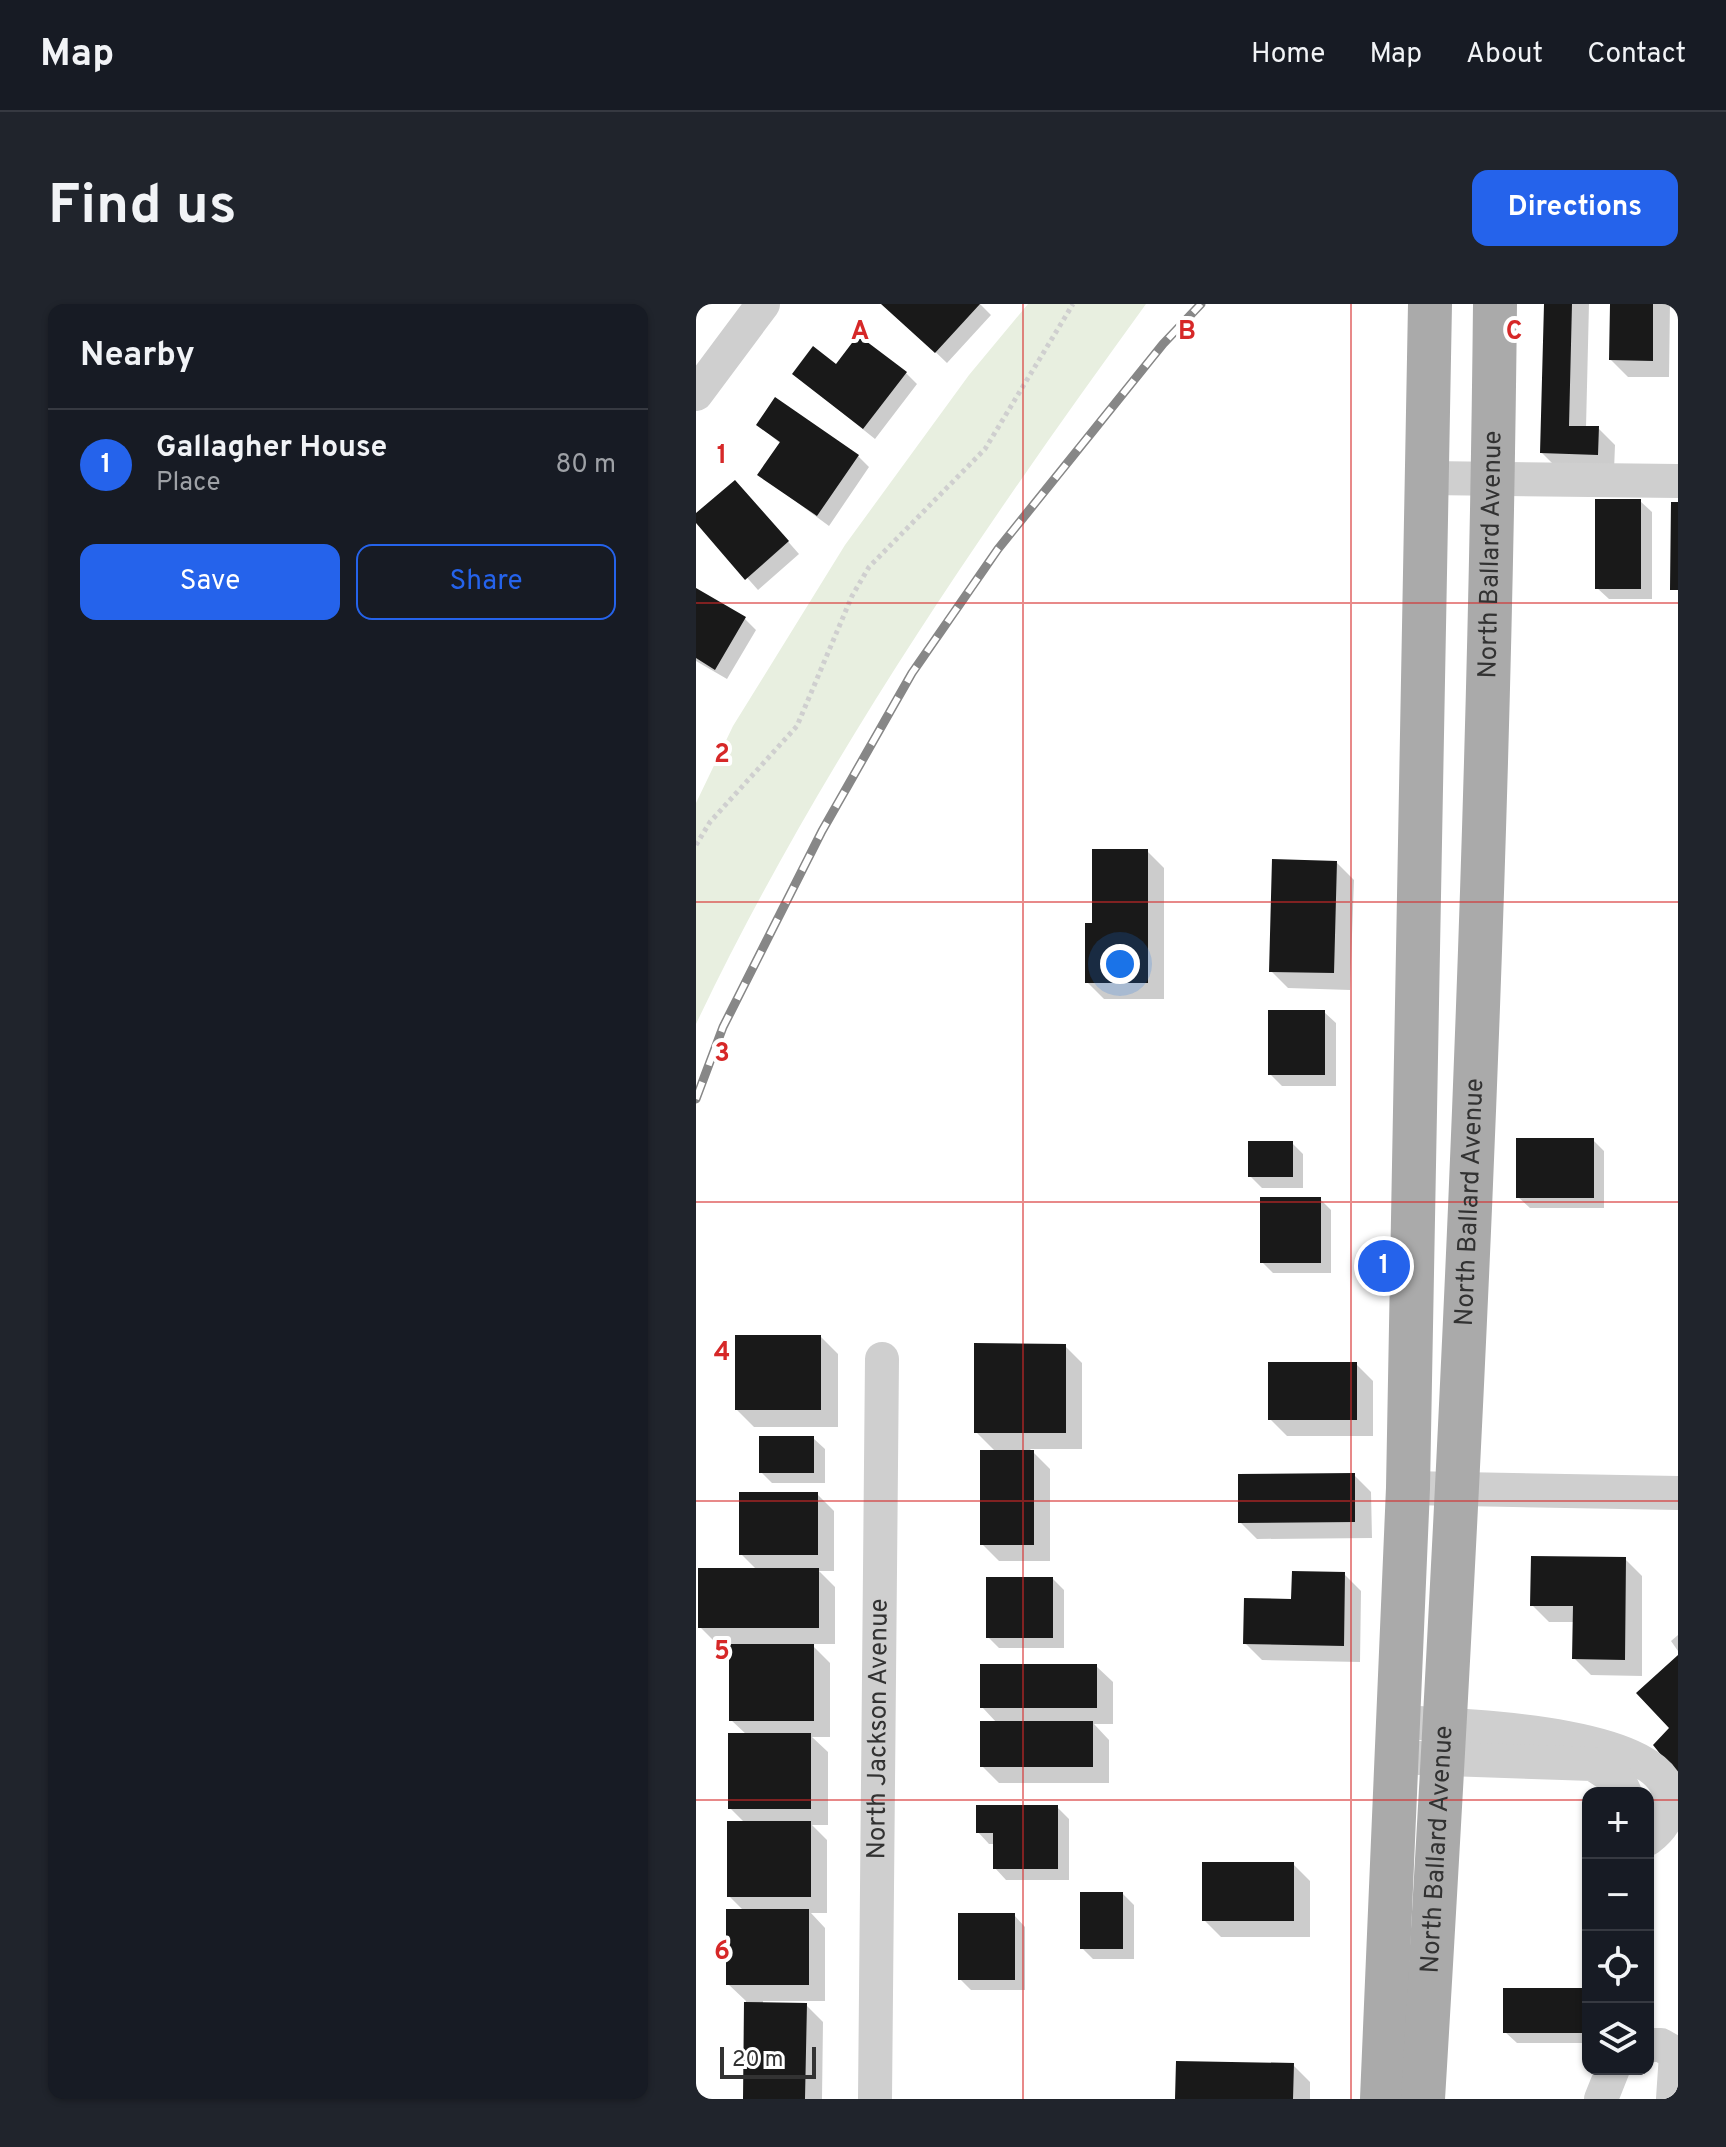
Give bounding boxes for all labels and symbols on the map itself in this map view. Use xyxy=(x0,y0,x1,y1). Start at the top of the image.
text: A xyxy=(851,316,869,349)
text: B xyxy=(1178,316,1196,349)
text: C xyxy=(1506,316,1522,349)
street label: North Ballard Avenue xyxy=(1472,430,1510,679)
text: 1 xyxy=(717,440,727,473)
text: 2 xyxy=(714,739,730,772)
your location xyxy=(1100,944,1140,984)
text: 3 xyxy=(714,1038,730,1071)
street label: North Ballard Avenue xyxy=(1448,1078,1492,1327)
pin: 1 xyxy=(1358,1236,1410,1296)
text: 4 xyxy=(714,1337,730,1370)
street label: North Jackson Avenue xyxy=(861,1598,896,1860)
text: 5 xyxy=(714,1636,730,1669)
street label: North Ballard Avenue xyxy=(1414,1725,1461,1974)
text: 6 xyxy=(714,1936,730,1969)
scale bar xyxy=(720,2043,816,2079)

